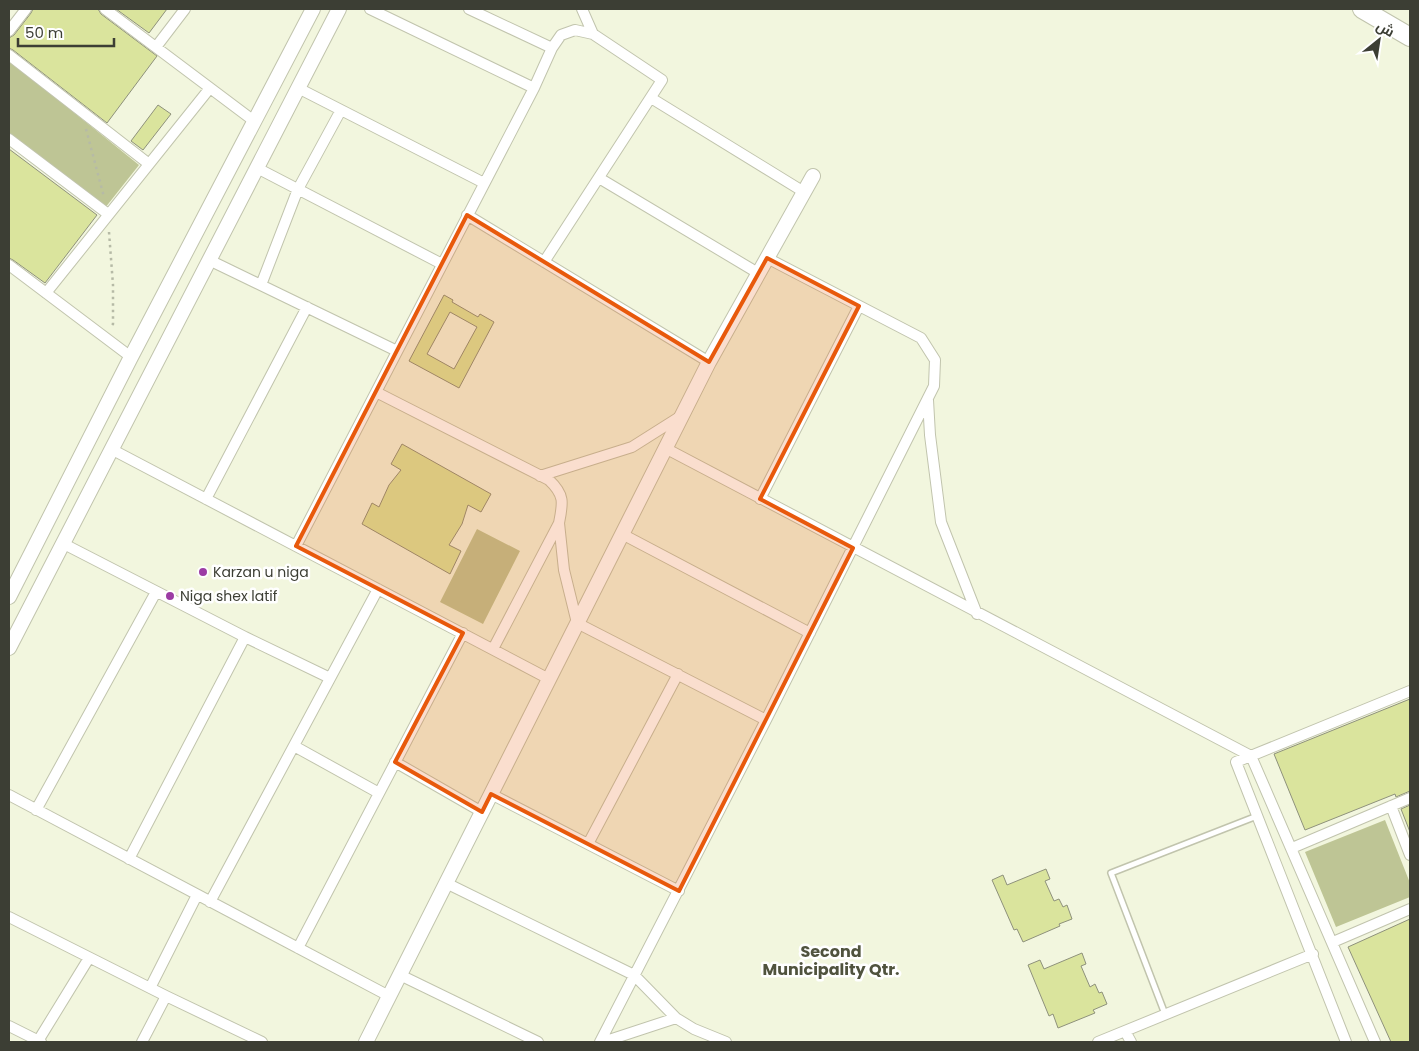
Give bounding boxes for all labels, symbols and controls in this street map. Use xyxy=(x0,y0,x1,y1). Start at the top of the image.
scale bar xyxy=(18,15,114,47)
north arrow xyxy=(1354,15,1404,65)
text: ش xyxy=(1373,16,1398,42)
text: 50 m xyxy=(25,22,63,43)
place label: Karzan u niga xyxy=(213,562,309,582)
marker: Karzan u niga xyxy=(197,566,209,578)
place label: Niga shex latif xyxy=(180,586,278,606)
marker: Niga shex latif xyxy=(164,590,176,602)
district label: Second Municipality Qtr. xyxy=(762,940,900,981)

